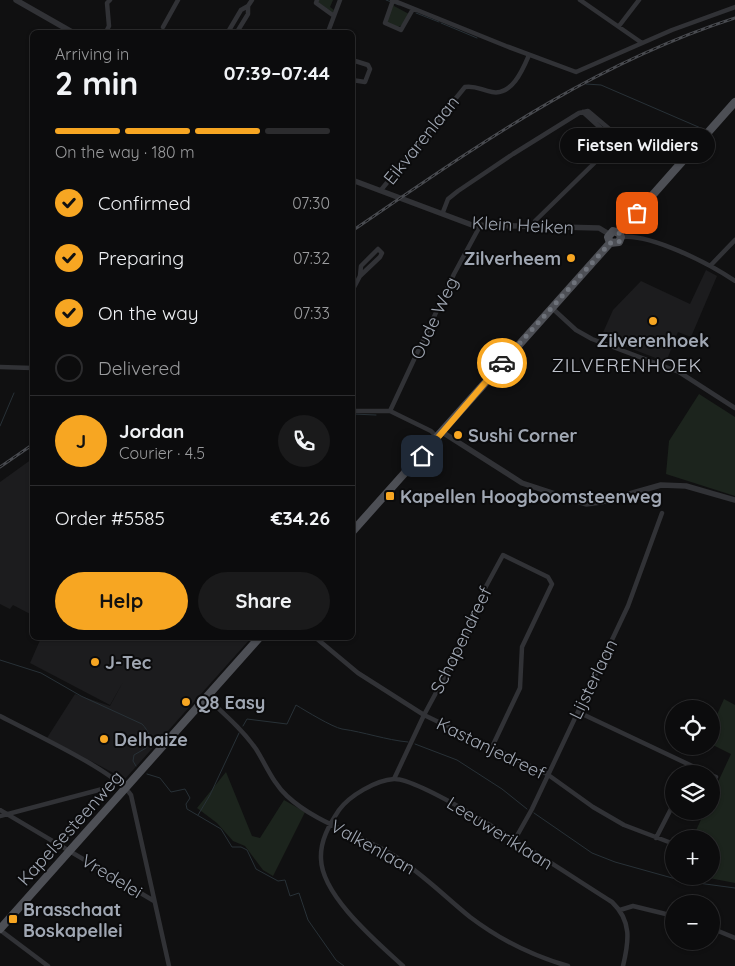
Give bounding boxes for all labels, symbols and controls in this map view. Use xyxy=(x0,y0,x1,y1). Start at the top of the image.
text: Arriving in xyxy=(55,44,129,64)
text: 07:39–07:44 xyxy=(224,61,330,85)
text: 2 min xyxy=(55,63,138,103)
street label: Eikvarenlaan xyxy=(378,91,464,189)
callout: Fietsen Wildiers xyxy=(560,128,714,163)
text: Fietsen Wildiers xyxy=(577,135,698,155)
text: On the way · 180 m xyxy=(55,142,195,162)
icon: check xyxy=(55,189,83,217)
text: Confirmed xyxy=(98,191,191,215)
pin xyxy=(616,192,658,234)
text: 07:30 xyxy=(292,193,330,213)
icon: bag xyxy=(623,199,651,227)
street label: Klein Heiken xyxy=(471,211,575,239)
icon: check xyxy=(55,244,83,272)
text: Preparing xyxy=(98,246,184,270)
place label: Zilverheem xyxy=(464,247,561,270)
text: 07:32 xyxy=(293,248,330,268)
marker: Zilverheem xyxy=(565,252,577,264)
street label: Oude Weg xyxy=(405,273,463,363)
icon: check xyxy=(55,299,83,327)
text: On the way xyxy=(98,301,199,325)
text: 07:33 xyxy=(293,303,330,323)
marker: Zilverenhoek xyxy=(647,315,659,327)
place label: Zilverenhoek xyxy=(597,329,709,352)
courier xyxy=(477,338,527,388)
icon: car xyxy=(488,349,516,377)
district label: ZILVERENHOEK xyxy=(552,353,702,377)
text: Delivered xyxy=(98,356,181,380)
button: phone xyxy=(278,415,330,467)
text: Jordan xyxy=(119,419,184,443)
place label: Sushi Corner xyxy=(468,424,578,447)
text: J xyxy=(76,429,86,453)
marker: Sushi Corner xyxy=(452,429,464,441)
pin xyxy=(401,435,443,477)
icon: home xyxy=(408,442,436,470)
text: Courier · 4.5 xyxy=(119,443,205,463)
place label: Kapellen Hoogboomsteenweg xyxy=(400,485,662,508)
marker: Kapellen Hoogboomsteenweg xyxy=(384,490,396,502)
text: Order #5585 xyxy=(55,506,165,530)
text: €34.26 xyxy=(271,506,330,530)
button: Help xyxy=(55,572,188,630)
button: Share xyxy=(198,572,330,630)
street label: Schapendreef xyxy=(425,582,497,697)
street label: Lijsterlaan xyxy=(564,635,622,723)
place label: J-Tec xyxy=(105,651,151,674)
marker: J-Tec xyxy=(89,656,101,668)
place label: Q8 Easy xyxy=(196,691,265,714)
marker: Q8 Easy xyxy=(180,696,192,708)
map controls xyxy=(665,700,720,950)
button: locate xyxy=(665,700,720,755)
street label: Kastanjedreef xyxy=(433,712,550,784)
place label: Delhaize xyxy=(114,728,188,751)
marker: Delhaize xyxy=(98,733,110,745)
button: layers xyxy=(665,765,720,820)
street label: Kapelsesteenweg xyxy=(12,766,128,890)
street label: Leeuweriklaan xyxy=(443,791,557,875)
street label: Valkenlaan xyxy=(327,814,419,880)
button: + xyxy=(665,830,720,885)
street label: Vredelei xyxy=(77,849,147,903)
button: − xyxy=(665,895,720,950)
place label: Brasschaat Boskapellei xyxy=(23,898,123,942)
marker: Brasschaat Boskapellei xyxy=(7,913,19,925)

